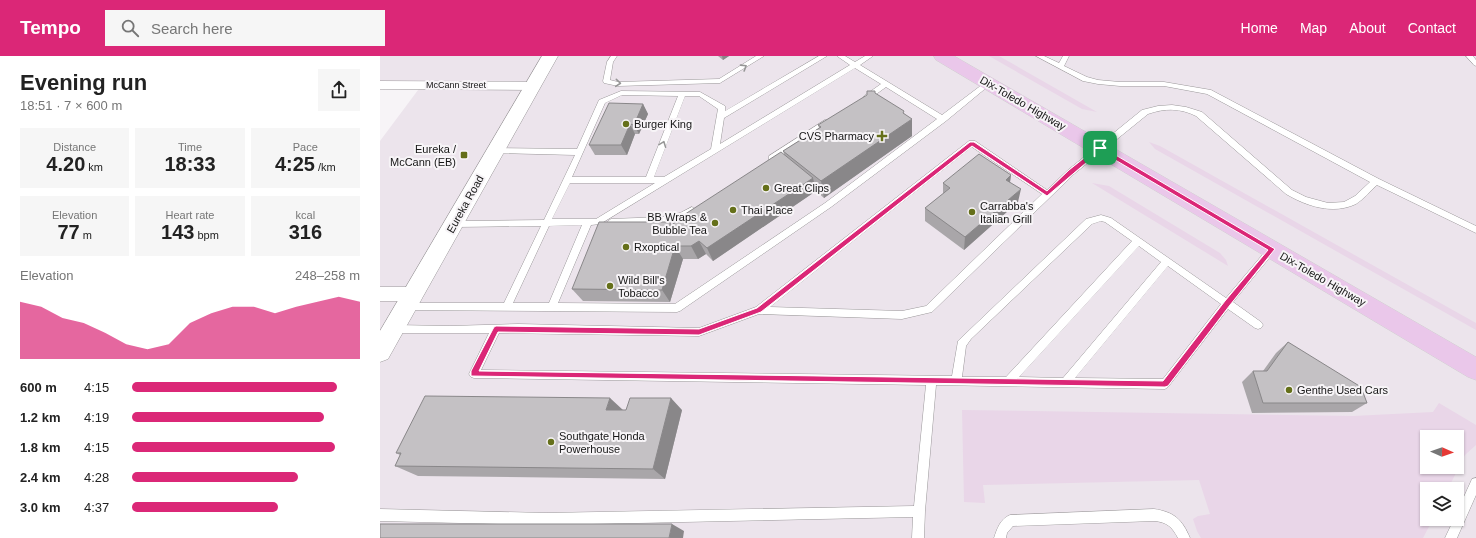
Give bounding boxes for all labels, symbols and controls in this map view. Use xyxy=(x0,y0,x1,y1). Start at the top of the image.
search box xyxy=(105,10,385,46)
text: Tempo xyxy=(20,17,81,38)
icon: search xyxy=(119,17,141,39)
text: Search here xyxy=(151,20,233,37)
text: Home xyxy=(1241,20,1278,36)
text: Map xyxy=(1300,20,1327,36)
text: About xyxy=(1349,20,1386,36)
text: Contact xyxy=(1408,20,1456,36)
one-way arrow xyxy=(740,64,747,71)
button: share xyxy=(318,69,360,111)
text: Evening run xyxy=(20,70,147,95)
street label: Dix-Toledo Highway xyxy=(978,73,1069,133)
one-way arrow xyxy=(615,78,621,87)
street label: McCann Street xyxy=(426,80,487,90)
text: 18:51 · 7 × 600 m xyxy=(20,98,122,113)
place label: Burger King xyxy=(634,118,692,130)
marker: Burger King xyxy=(621,119,631,129)
place label: CVS Pharmacy xyxy=(799,130,874,142)
marker: CVS Pharmacy xyxy=(877,131,887,141)
pin xyxy=(1083,131,1117,165)
icon: arrive xyxy=(1089,137,1111,159)
one-way arrow xyxy=(658,140,667,147)
text: Distance xyxy=(53,141,96,153)
text: Time xyxy=(178,141,202,153)
text: Pace xyxy=(293,141,318,153)
place label: Eureka / McCann (EB) xyxy=(390,143,457,168)
marker: Eureka / McCann (EB) xyxy=(459,150,469,160)
text: 4.20 xyxy=(46,153,85,175)
text: 18:33 xyxy=(164,153,216,175)
text: 4:25 xyxy=(275,153,315,175)
text: km xyxy=(85,161,103,173)
text: /km xyxy=(315,161,336,173)
street label: Eureka Road xyxy=(444,173,486,235)
place label: Great Clips xyxy=(774,182,830,194)
marker: Great Clips xyxy=(761,183,771,193)
place label: Carrabba's Italian Grill xyxy=(980,200,1034,225)
place label: Thai Place xyxy=(741,204,793,216)
marker: Thai Place xyxy=(728,205,738,215)
marker: Carrabba's Italian Grill xyxy=(967,207,977,217)
text: Elevation xyxy=(52,209,97,221)
text: Heart rate xyxy=(166,209,214,221)
text: kcal xyxy=(296,209,315,221)
place label: BB Wraps & Bubble Tea xyxy=(647,211,708,236)
marker: BB Wraps & Bubble Tea xyxy=(710,218,720,228)
text: 77 xyxy=(57,221,80,243)
text: 143 xyxy=(161,221,194,243)
text: 316 xyxy=(289,221,322,243)
text: m xyxy=(80,229,92,241)
text: bpm xyxy=(194,229,219,241)
place label: Rxoptical xyxy=(634,241,679,253)
marker: Rxoptical xyxy=(621,242,631,252)
street label: Dix-Toledo Highway xyxy=(1278,249,1369,309)
text: Elevation xyxy=(20,268,73,283)
text: 248–258 m xyxy=(295,268,360,283)
place label: Wild Bill's Tobacco xyxy=(618,274,665,299)
marker: Wild Bill's Tobacco xyxy=(605,281,615,291)
text: 600 m xyxy=(20,380,57,395)
text: 4:15 xyxy=(84,380,109,395)
place label: Genthe Used Cars xyxy=(1297,384,1389,396)
marker: Genthe Used Cars xyxy=(1284,385,1294,395)
text: 1.2 km xyxy=(20,410,60,425)
text: 4:19 xyxy=(84,410,109,425)
place label: Southgate Honda Powerhouse xyxy=(559,430,646,455)
north arrow xyxy=(1420,430,1464,474)
map controls xyxy=(1420,430,1464,526)
marker: Southgate Honda Powerhouse xyxy=(546,437,556,447)
text: 1.8 km xyxy=(20,440,60,455)
text: 4:15 xyxy=(84,440,109,455)
text: 2.4 km xyxy=(20,470,60,485)
text: 4:28 xyxy=(84,470,109,485)
button: layers xyxy=(1420,482,1464,526)
text: 3.0 km xyxy=(20,500,60,515)
text: 4:37 xyxy=(84,500,109,515)

